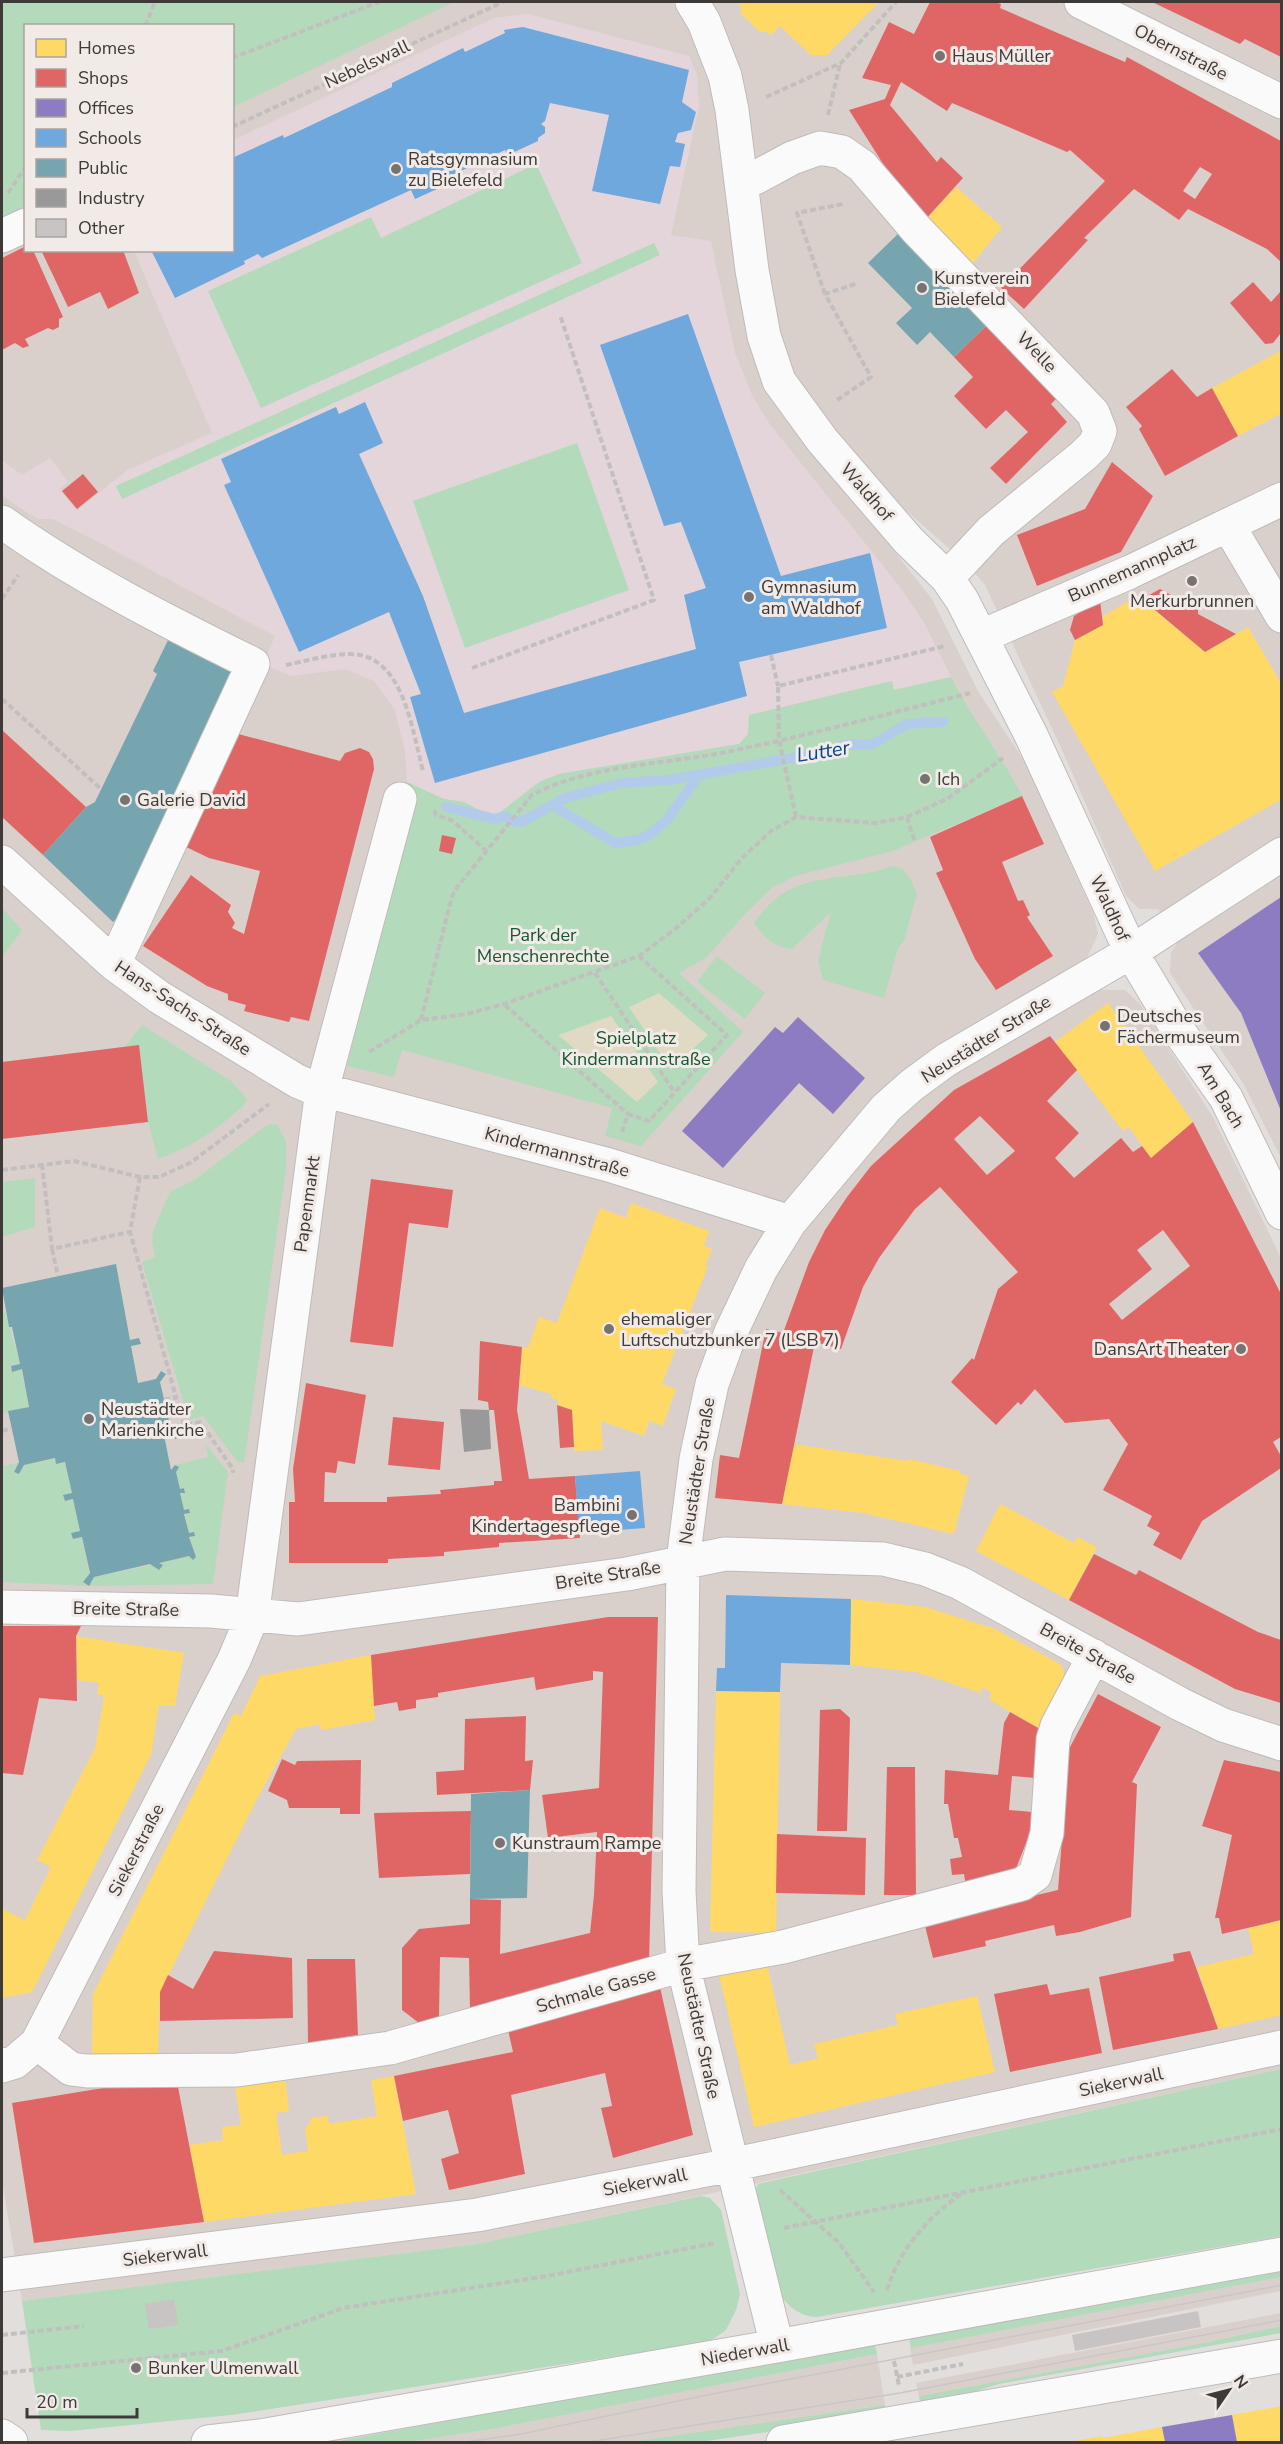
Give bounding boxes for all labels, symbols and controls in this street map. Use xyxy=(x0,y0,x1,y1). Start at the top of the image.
street label: Obernstraße xyxy=(1130,18,1232,86)
legend xyxy=(24,24,234,252)
street label: Nebelswall xyxy=(320,33,414,94)
text: Homes xyxy=(78,36,135,60)
place label: Haus Müller xyxy=(952,44,1051,68)
marker: Haus Müller xyxy=(933,49,947,63)
text: Shops xyxy=(78,66,128,90)
text: Offices xyxy=(78,96,134,120)
text: Schools xyxy=(78,126,142,150)
place label: Ratsgymnasium zu Bielefeld xyxy=(408,147,538,192)
text: Public xyxy=(78,156,128,180)
marker: Ratsgymnasium zu Bielefeld xyxy=(389,162,403,176)
text: Industry xyxy=(78,186,145,210)
text: Other xyxy=(78,216,125,240)
place label: Kunstverein Bielefeld xyxy=(934,266,1029,311)
marker: Kunstverein Bielefeld xyxy=(915,281,929,295)
street label: Welle xyxy=(1012,326,1062,378)
street label: Waldhof xyxy=(835,458,900,527)
street label: Bunnemannplatz xyxy=(1064,530,1200,608)
marker: Merkurbrunnen xyxy=(1185,574,1199,588)
place label: Gymnasium am Waldhof xyxy=(761,575,862,620)
place label: Merkurbrunnen xyxy=(1130,589,1254,613)
marker: Gymnasium am Waldhof xyxy=(742,590,756,604)
water label: Lutter xyxy=(795,734,852,769)
place label: Ich xyxy=(937,767,960,791)
marker: Ich xyxy=(918,772,932,786)
place label: Galerie David xyxy=(137,788,246,812)
marker: Galerie David xyxy=(118,793,132,807)
street label: Waldhof xyxy=(1084,871,1136,946)
park label: Park der Menschenrechte xyxy=(477,923,609,968)
street label: Hans-Sachs-Straße xyxy=(110,955,256,1061)
street label: Neustädter Straße xyxy=(917,989,1055,1089)
place label: Deutsches Fächermuseum xyxy=(1117,1004,1240,1049)
marker: Deutsches Fächermuseum xyxy=(1098,1019,1112,1033)
park label: Spielplatz Kindermannstraße xyxy=(562,1026,710,1071)
street label: Am Bach xyxy=(1192,1057,1250,1133)
street label: Kindermannstraße xyxy=(482,1121,632,1183)
street label: Papenmarkt xyxy=(288,1153,326,1254)
place label: ehemaliger Luftschutzbunker 7 (LSB 7) xyxy=(621,1307,840,1352)
marker: ehemaliger Luftschutzbunker 7 (LSB 7) xyxy=(602,1322,616,1336)
place label: DansArt Theater xyxy=(1094,1337,1230,1361)
marker: DansArt Theater xyxy=(1234,1342,1248,1356)
street label: Neustädter Straße xyxy=(674,1396,720,1546)
place label: Neustädter Marienkirche xyxy=(101,1397,204,1442)
marker: Neustädter Marienkirche xyxy=(82,1412,96,1426)
place label: Bambini Kindertagespflege xyxy=(471,1493,620,1538)
marker: Bambini Kindertagespflege xyxy=(625,1508,639,1522)
street label: Breite Straße xyxy=(554,1555,662,1595)
street label: Breite Straße xyxy=(73,1596,179,1622)
street label: Breite Straße xyxy=(1036,1617,1140,1689)
street label: Siekerstraße xyxy=(102,1800,170,1900)
place label: Kunstraum Rampe xyxy=(512,1831,661,1855)
marker: Kunstraum Rampe xyxy=(493,1836,507,1850)
street label: Neustädter Straße xyxy=(672,1951,726,2101)
street label: Schmale Gasse xyxy=(533,1961,659,2019)
street label: Siekerwall xyxy=(1077,2061,1166,2103)
street label: Siekerwall xyxy=(601,2162,690,2202)
street label: Siekerwall xyxy=(121,2238,209,2272)
street label: Niederwall xyxy=(699,2332,792,2372)
place label: Bunker Ulmenwall xyxy=(148,2356,299,2380)
north arrow xyxy=(1199,2360,1259,2420)
marker: Bunker Ulmenwall xyxy=(129,2361,143,2375)
text: N xyxy=(1228,2371,1253,2393)
scale bar xyxy=(27,2381,136,2419)
text: 20 m xyxy=(36,2390,78,2414)

